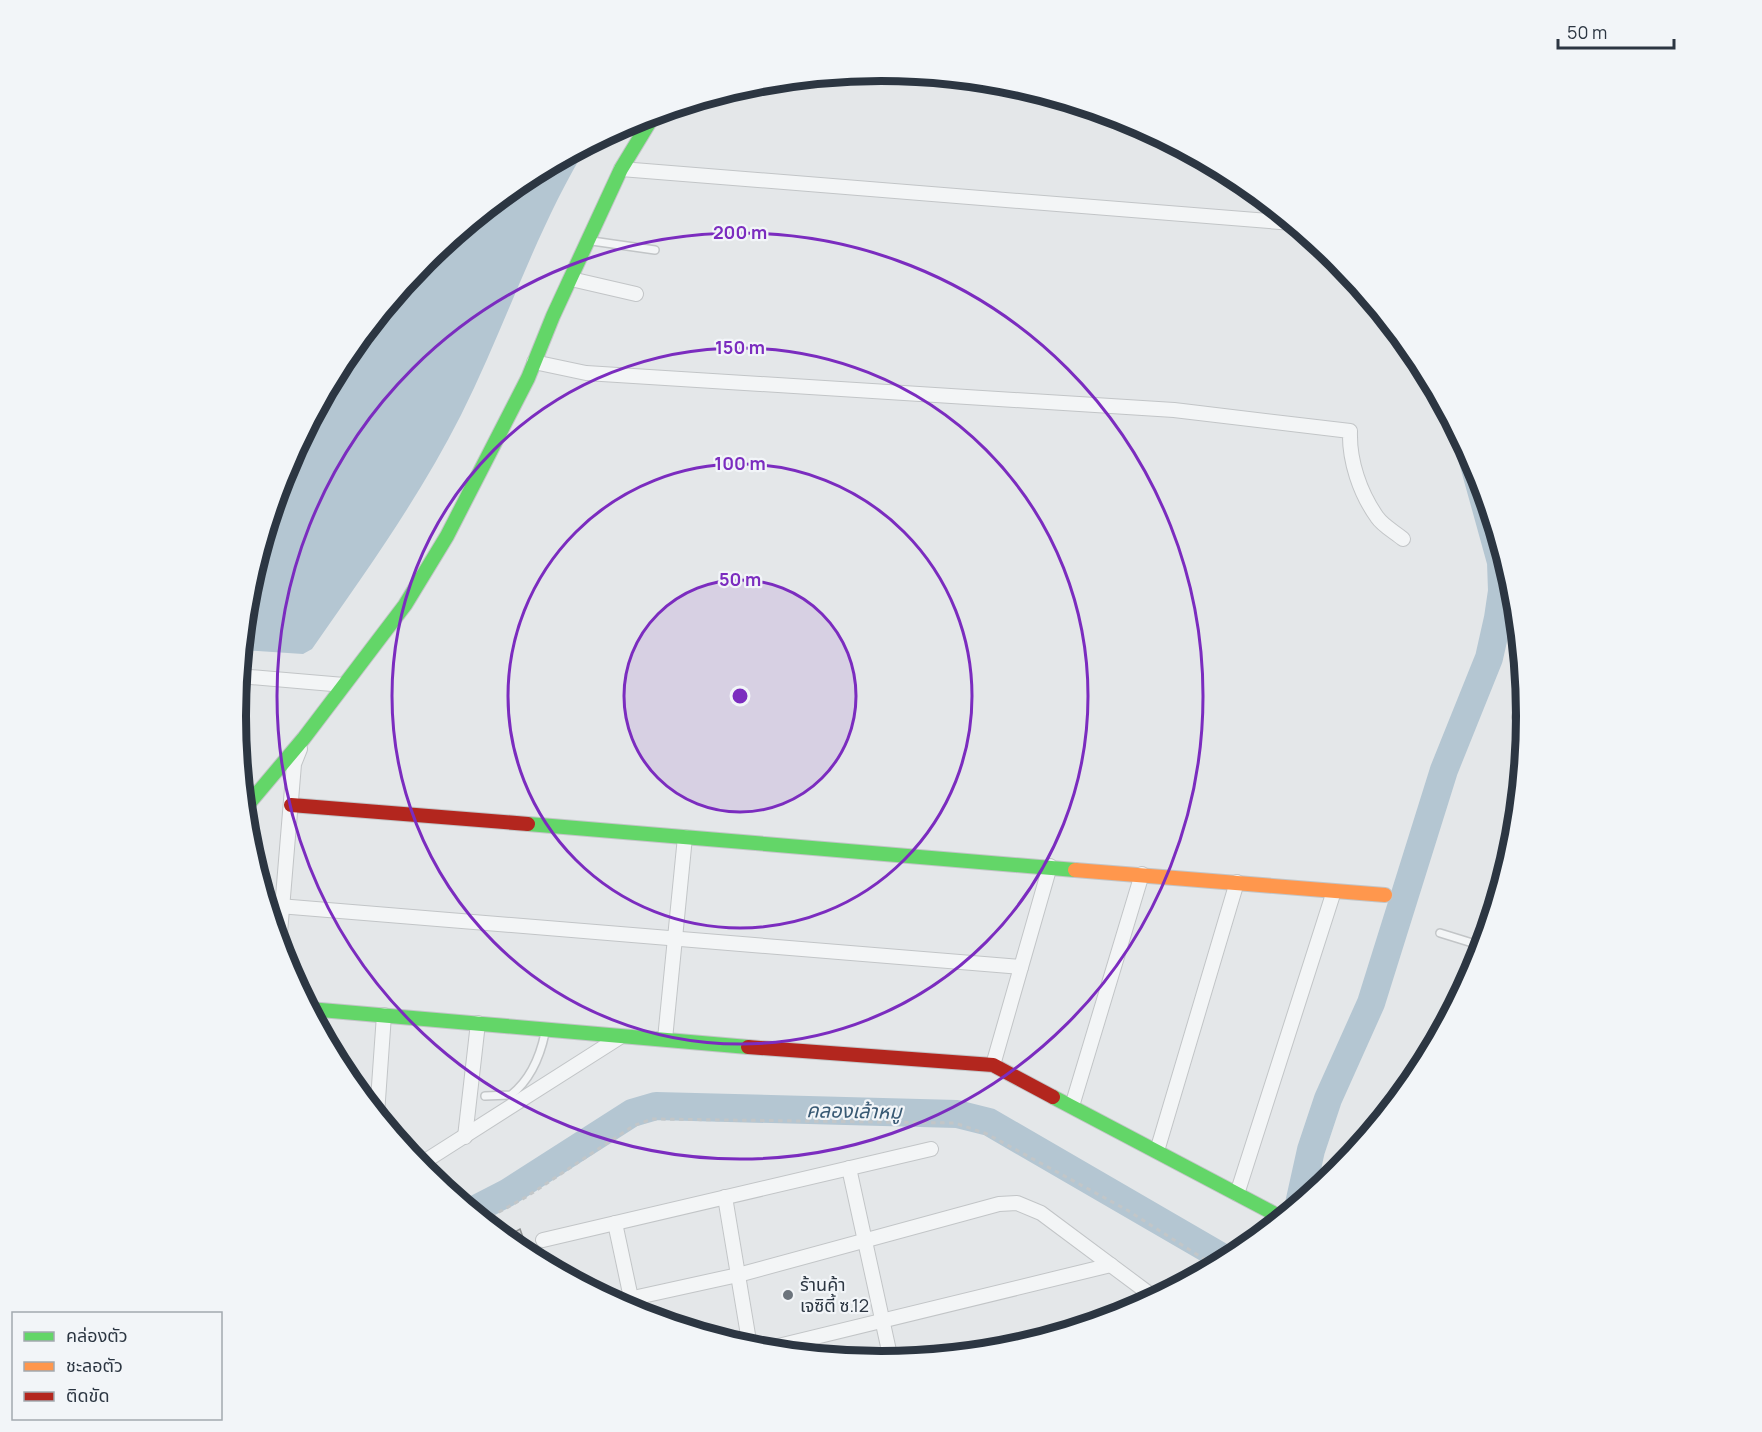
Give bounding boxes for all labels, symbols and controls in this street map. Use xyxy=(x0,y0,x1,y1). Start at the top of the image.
scale bar xyxy=(1558,12,1674,50)
text: 50 m xyxy=(1567,20,1607,44)
text: 200 m xyxy=(713,220,767,244)
text: 150 m xyxy=(715,335,765,359)
text: 100 m xyxy=(714,451,766,475)
text: 50 m xyxy=(719,567,761,591)
centre of rings xyxy=(730,686,750,706)
water label: คลองเล้าหมู xyxy=(806,1096,904,1125)
place label: ร้านค้า เจซิตี้ ซ.12 xyxy=(800,1272,869,1317)
marker: ร้านค้า เจซิตี้ ซ.12 xyxy=(781,1288,795,1302)
legend xyxy=(12,1312,222,1420)
text: คล่องตัว xyxy=(66,1323,128,1347)
text: ชะลอตัว xyxy=(66,1353,123,1377)
text: ติดขัด xyxy=(66,1383,109,1407)

